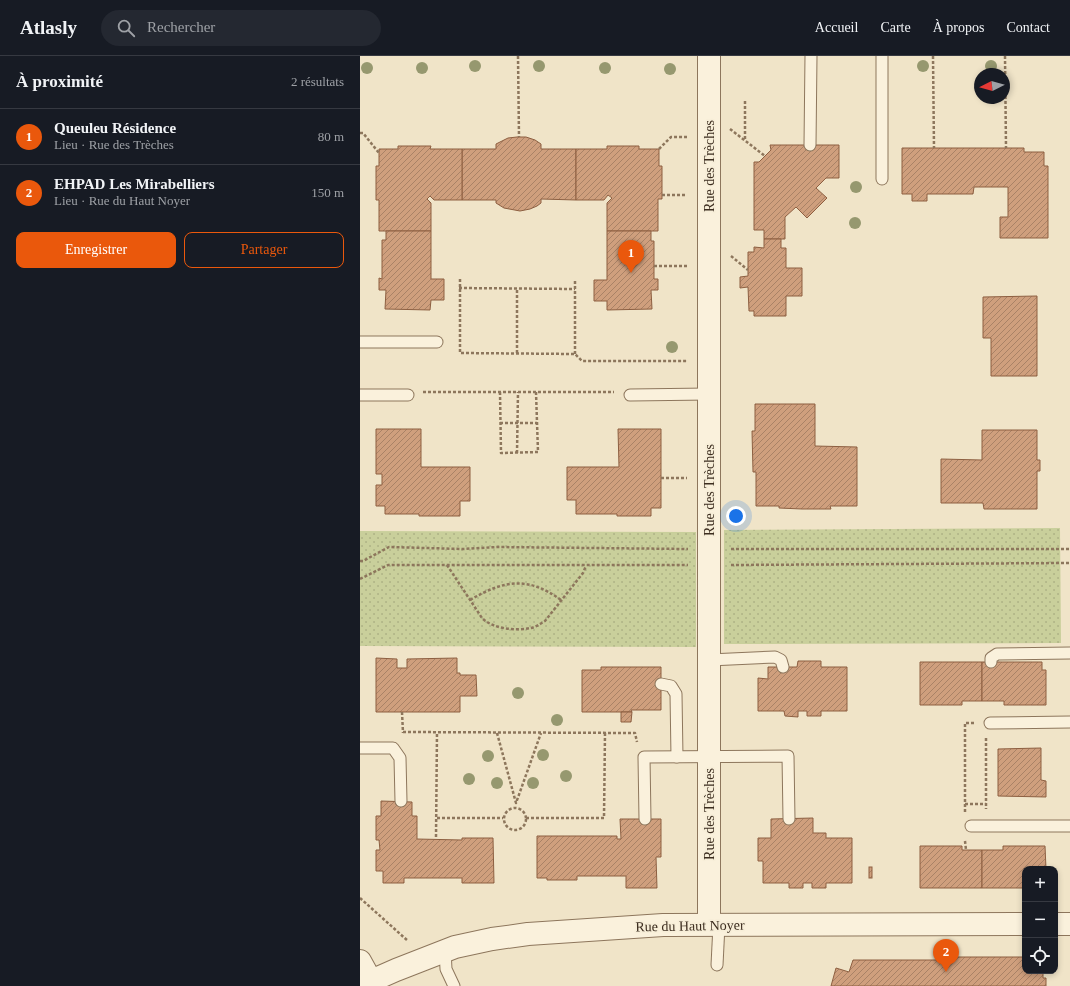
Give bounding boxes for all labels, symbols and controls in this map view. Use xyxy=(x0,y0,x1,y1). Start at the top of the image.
search box xyxy=(101,10,381,46)
text: Atlasly xyxy=(20,17,77,38)
icon: search xyxy=(115,17,137,39)
text: Rechercher xyxy=(147,19,215,35)
text: Accueil xyxy=(815,20,858,35)
text: Carte xyxy=(880,20,911,35)
text: À propos xyxy=(933,20,984,35)
text: Contact xyxy=(1006,20,1050,35)
north arrow xyxy=(974,68,1010,104)
text: À proximité xyxy=(16,72,103,91)
text: 2 résultats xyxy=(291,74,344,89)
text: Queuleu Résidence xyxy=(54,120,176,136)
street label: Rue des Trèches xyxy=(702,120,717,212)
text: 1 xyxy=(26,129,32,144)
text: 80 m xyxy=(318,129,344,144)
text: Lieu · Rue des Trèches xyxy=(54,137,174,152)
text: EHPAD Les Mirabelliers xyxy=(54,176,215,192)
text: 2 xyxy=(26,185,32,200)
text: 150 m xyxy=(311,185,344,200)
text: Lieu · Rue du Haut Noyer xyxy=(54,193,190,208)
button: Enregistrer xyxy=(16,232,176,268)
button: Partager xyxy=(184,232,344,268)
pin: 1 xyxy=(618,240,644,273)
street label: Rue des Trèches xyxy=(702,444,717,536)
your location xyxy=(726,506,746,526)
street label: Rue des Trèches xyxy=(702,768,717,860)
map controls xyxy=(1022,866,1058,974)
button: + xyxy=(1022,866,1058,902)
button: − xyxy=(1022,902,1058,938)
street label: Rue du Haut Noyer xyxy=(635,918,745,934)
button: locate xyxy=(1022,938,1058,974)
pin: 2 xyxy=(933,939,959,972)

